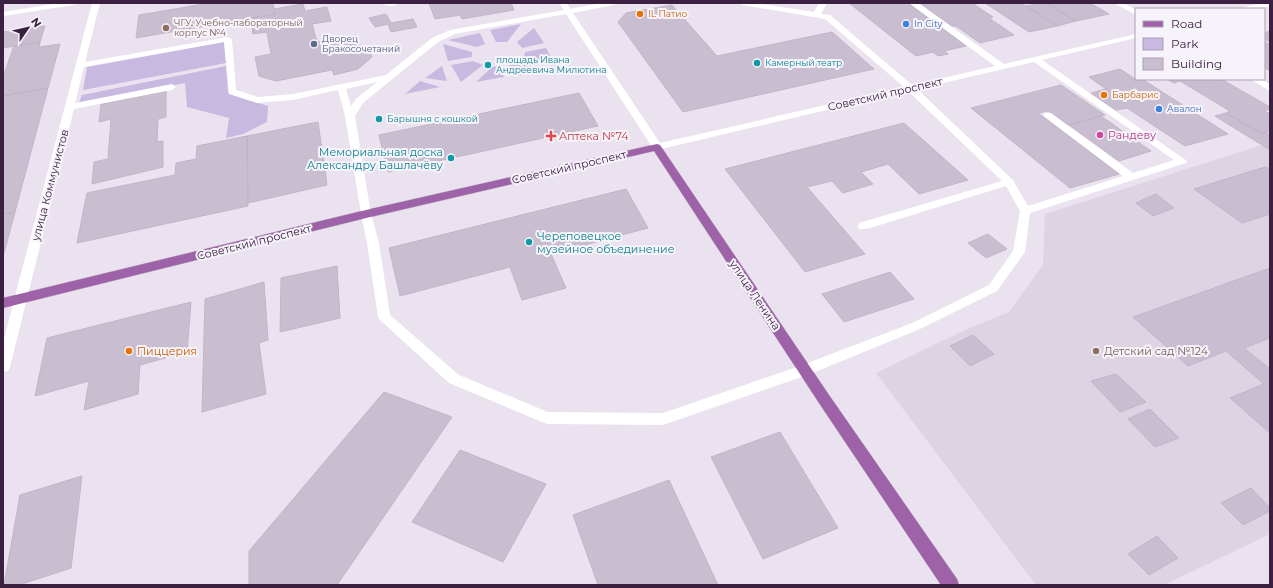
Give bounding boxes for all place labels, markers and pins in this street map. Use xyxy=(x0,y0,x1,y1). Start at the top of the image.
place label: IL Патио xyxy=(648,8,687,19)
marker: IL Патио xyxy=(635,9,645,19)
place label: ЧГУ. Учебно-лабораторный корпус №4 xyxy=(174,17,303,38)
place label: In City xyxy=(914,18,942,29)
marker: In City xyxy=(901,19,911,29)
marker: ЧГУ. Учебно-лабораторный корпус №4 xyxy=(161,23,171,33)
place label: Дворец Бракосочетаний xyxy=(322,33,400,54)
marker: Дворец Бракосочетаний xyxy=(309,39,319,49)
place label: площадь Ивана Андреевича Милютина xyxy=(496,54,607,75)
place label: Камерный театр xyxy=(765,57,842,68)
marker: Камерный театр xyxy=(752,58,762,68)
marker: площадь Ивана Андреевича Милютина xyxy=(483,60,493,70)
place label: Барбарис xyxy=(1112,89,1159,100)
marker: Барбарис xyxy=(1099,90,1109,100)
place label: Авалон xyxy=(1167,103,1202,114)
marker: Авалон xyxy=(1154,104,1164,114)
place label: Барышня с кошкой xyxy=(387,113,478,124)
marker: Барышня с кошкой xyxy=(374,114,384,124)
place label: Рандеву xyxy=(1108,128,1157,142)
place label: Аптека №74 xyxy=(559,129,629,143)
marker: Рандеву xyxy=(1095,130,1105,140)
marker: Аптека №74 xyxy=(546,131,556,141)
place label: Мемориальная доска Александру Башлачёву xyxy=(307,145,444,172)
marker: Мемориальная доска Александру Башлачёву xyxy=(446,153,456,163)
place label: Череповецкое музейное объединение xyxy=(537,229,675,256)
marker: Череповецкое музейное объединение xyxy=(524,237,534,247)
place label: Пиццерия xyxy=(137,344,197,358)
place label: Детский сад №124 xyxy=(1104,344,1209,358)
marker: Пиццерия xyxy=(124,346,134,356)
marker: Детский сад №124 xyxy=(1091,346,1101,356)

